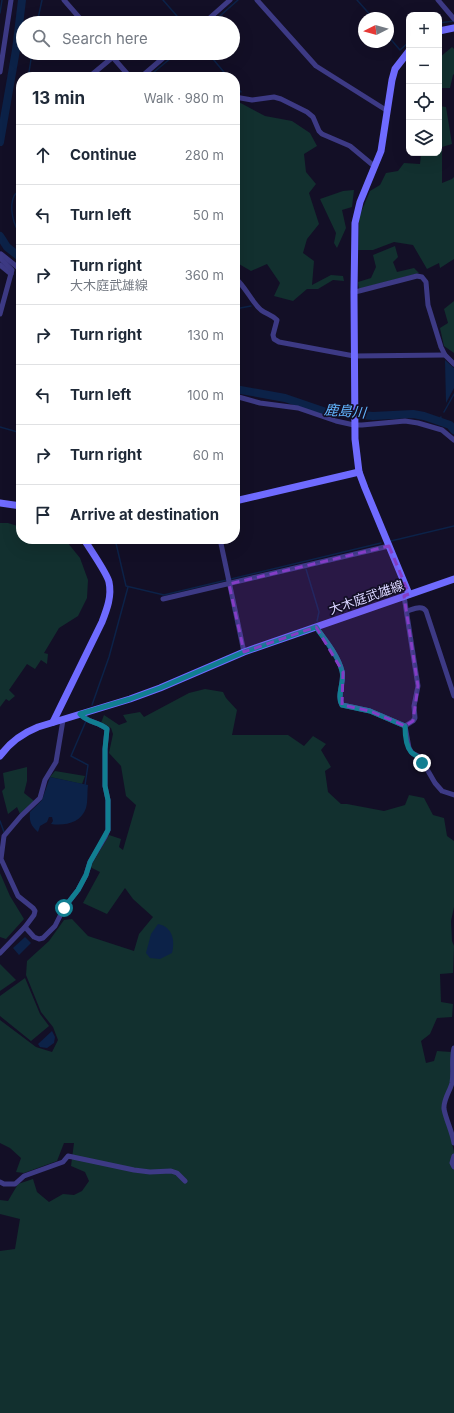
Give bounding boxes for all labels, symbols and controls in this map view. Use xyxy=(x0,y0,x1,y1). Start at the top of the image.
north arrow xyxy=(358,12,394,48)
map controls xyxy=(406,12,442,156)
button: + xyxy=(406,12,442,48)
search box xyxy=(16,16,240,60)
icon: search xyxy=(30,27,52,49)
text: Search here xyxy=(62,29,148,48)
button: − xyxy=(406,48,442,84)
button: locate xyxy=(406,84,442,120)
text: 13 min xyxy=(32,88,85,108)
text: Walk · 980 m xyxy=(144,90,224,106)
button: layers xyxy=(406,120,442,156)
icon: ahead xyxy=(32,144,54,166)
text: Continue xyxy=(70,145,137,164)
text: 280 m xyxy=(185,147,224,163)
icon: left xyxy=(32,204,54,226)
text: Turn left xyxy=(70,205,131,224)
text: 50 m xyxy=(193,207,224,223)
text: Turn right xyxy=(70,256,142,275)
icon: right xyxy=(32,264,54,286)
text: 360 m xyxy=(185,267,224,283)
text: 大木庭武雄線 xyxy=(70,277,148,293)
icon: right xyxy=(32,324,54,346)
text: Turn right xyxy=(70,325,142,344)
text: 130 m xyxy=(187,327,224,343)
icon: left xyxy=(32,384,54,406)
text: Turn left xyxy=(70,385,131,404)
text: 100 m xyxy=(187,387,224,403)
water label: 鹿島川 xyxy=(323,400,369,421)
icon: right xyxy=(32,444,54,466)
text: Turn right xyxy=(70,445,142,464)
text: 60 m xyxy=(193,447,224,463)
icon: arrive xyxy=(32,504,54,526)
text: Arrive at destination xyxy=(70,505,219,524)
street label: 大木庭武雄線 xyxy=(327,577,405,617)
route end xyxy=(413,754,431,772)
route start xyxy=(55,899,73,917)

